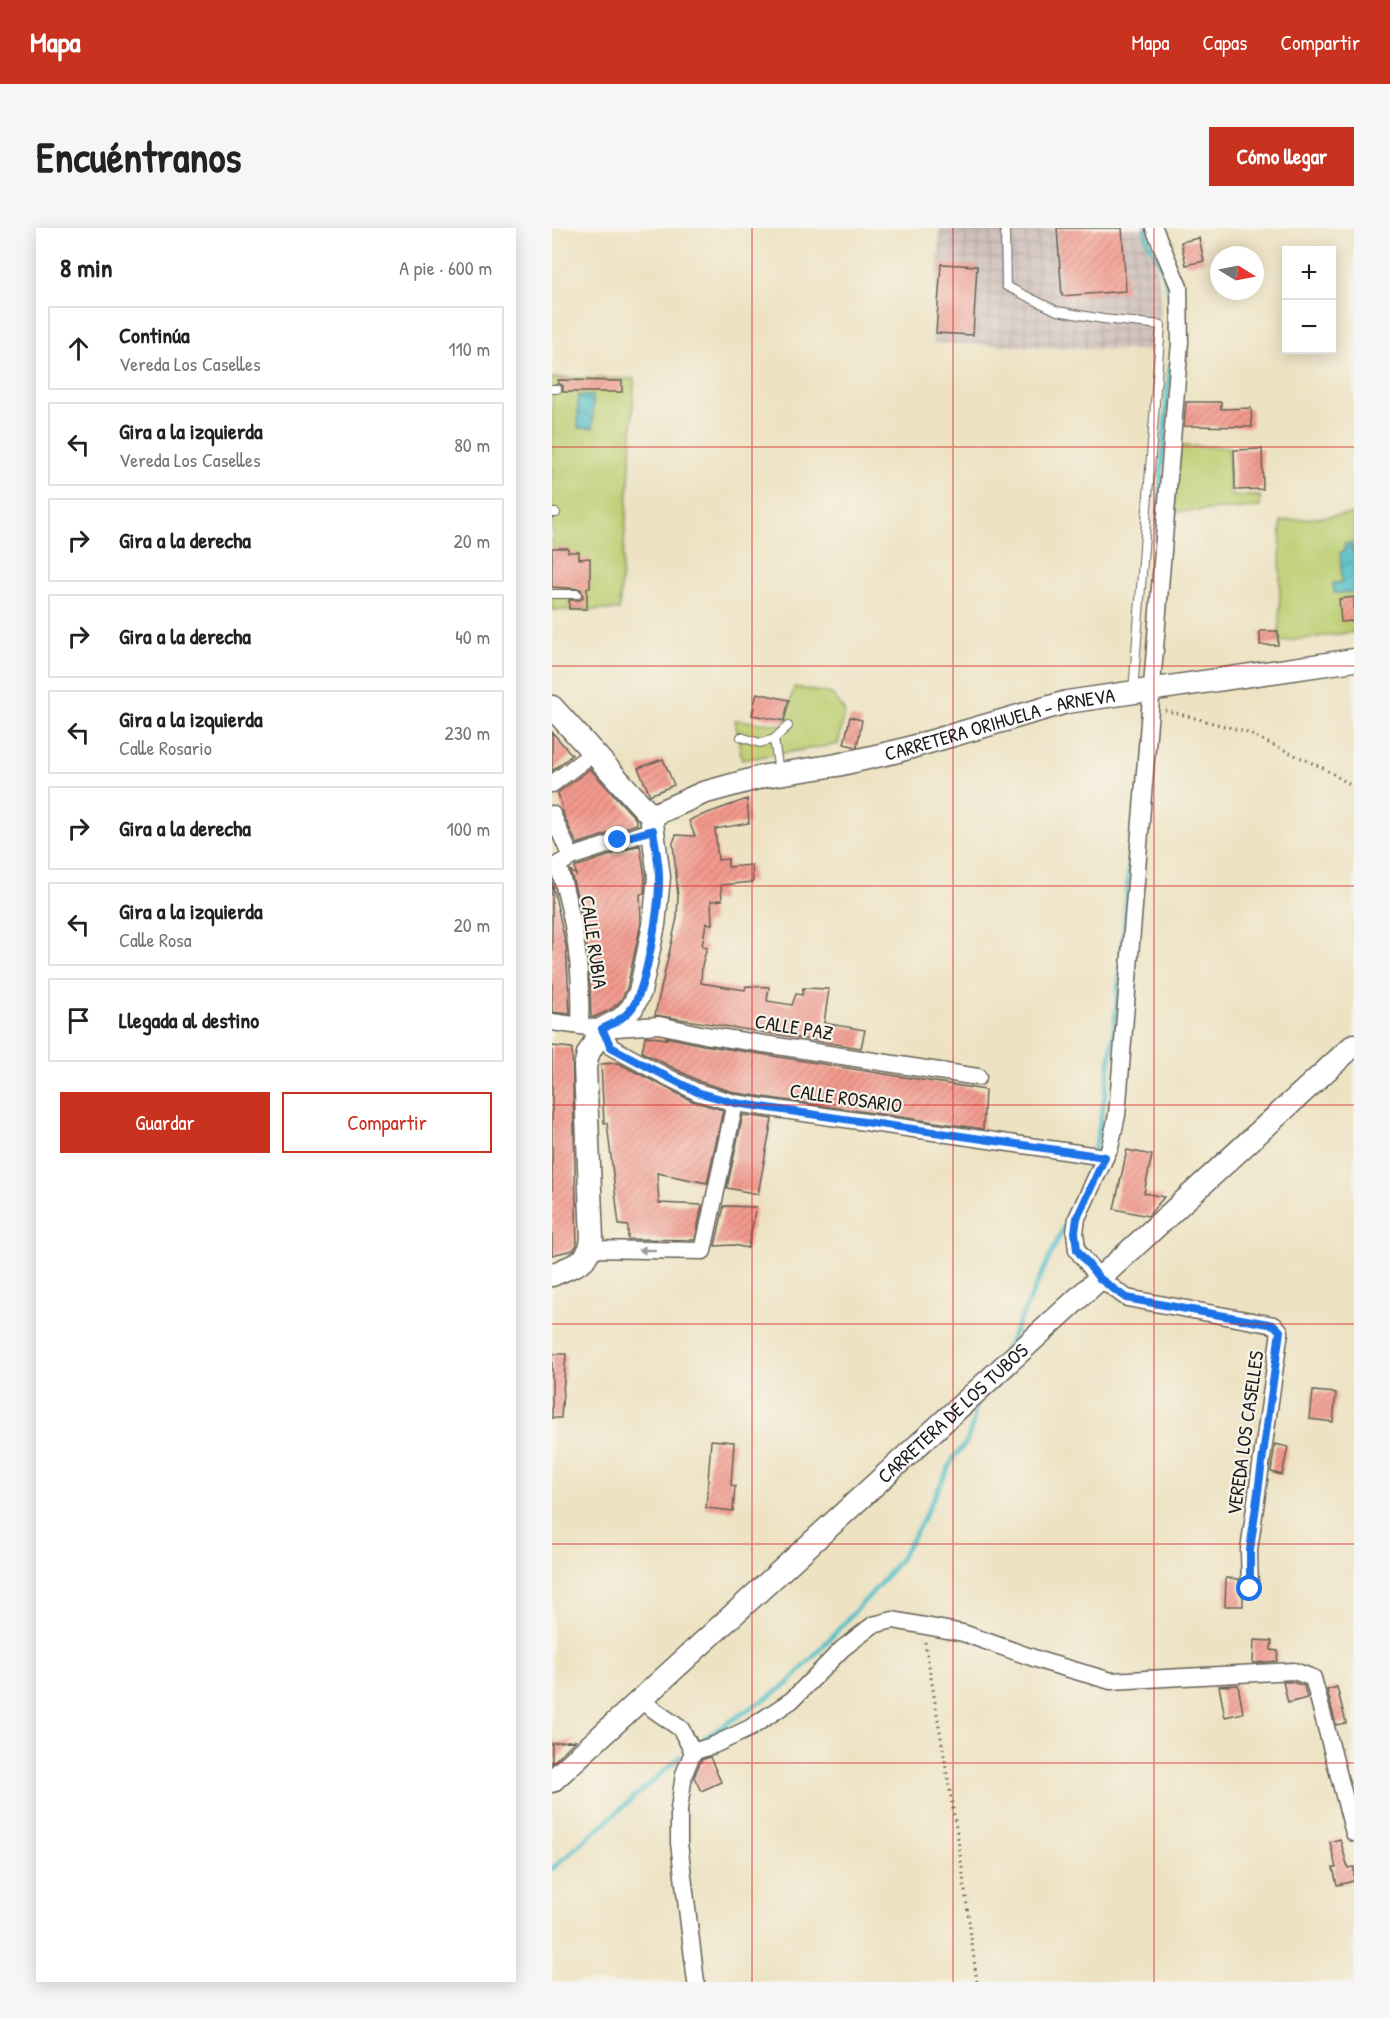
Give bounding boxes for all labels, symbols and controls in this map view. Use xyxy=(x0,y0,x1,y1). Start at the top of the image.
text: Mapa xyxy=(30,23,81,61)
text: Mapa xyxy=(1131,28,1169,57)
text: Capas xyxy=(1202,28,1247,57)
text: Compartir xyxy=(1280,28,1360,57)
button: Cómo llegar xyxy=(1209,127,1354,186)
text: Encuéntranos xyxy=(36,128,242,185)
north arrow xyxy=(1210,246,1264,300)
map controls xyxy=(1282,246,1336,354)
button: + xyxy=(1282,246,1336,300)
text: 8 min xyxy=(60,250,113,285)
text: A pie · 600 m xyxy=(399,254,492,281)
button: − xyxy=(1282,300,1336,354)
text: Continúa xyxy=(119,320,190,350)
icon: ahead xyxy=(62,332,95,365)
text: 110 m xyxy=(448,335,490,362)
text: Vereda Los Caselles xyxy=(119,350,261,377)
text: Gira a la izquierda xyxy=(119,416,263,446)
icon: left xyxy=(62,428,95,461)
text: 80 m xyxy=(454,431,490,458)
text: Vereda Los Caselles xyxy=(119,446,261,473)
icon: right xyxy=(62,524,95,557)
text: Gira a la derecha xyxy=(119,525,251,555)
text: 20 m xyxy=(453,527,490,554)
icon: right xyxy=(62,620,95,653)
text: Gira a la derecha xyxy=(119,621,251,651)
text: 40 m xyxy=(455,623,490,650)
street label: CARRETERA ORIHUELA - ARNEVA xyxy=(882,681,1117,767)
text: Gira a la izquierda xyxy=(119,704,263,734)
icon: left xyxy=(62,716,95,749)
text: 230 m xyxy=(445,719,490,746)
text: Calle Rosario xyxy=(119,734,212,761)
icon: right xyxy=(62,812,95,845)
text: Gira a la derecha xyxy=(119,813,251,843)
text: 100 m xyxy=(447,815,490,842)
route end xyxy=(604,826,630,852)
street label: CALLE RUBIA xyxy=(575,894,614,990)
text: Gira a la izquierda xyxy=(119,896,263,926)
icon: left xyxy=(62,908,95,941)
text: 20 m xyxy=(453,911,490,938)
text: Calle Rosa xyxy=(119,926,192,953)
icon: arrive xyxy=(62,1004,95,1037)
text: Llegada al destino xyxy=(119,1005,259,1035)
street label: CALLE PAZ xyxy=(753,1007,835,1046)
street label: CALLE ROSARIO xyxy=(788,1076,904,1119)
button: Guardar xyxy=(60,1092,270,1153)
button: Compartir xyxy=(282,1092,492,1153)
one-way arrow xyxy=(637,1245,656,1255)
street label: CARRETERA DE LOS TUBOS xyxy=(871,1337,1034,1489)
street label: VEREDA LOS CASELLES xyxy=(1220,1349,1269,1517)
route start xyxy=(1236,1575,1262,1601)

